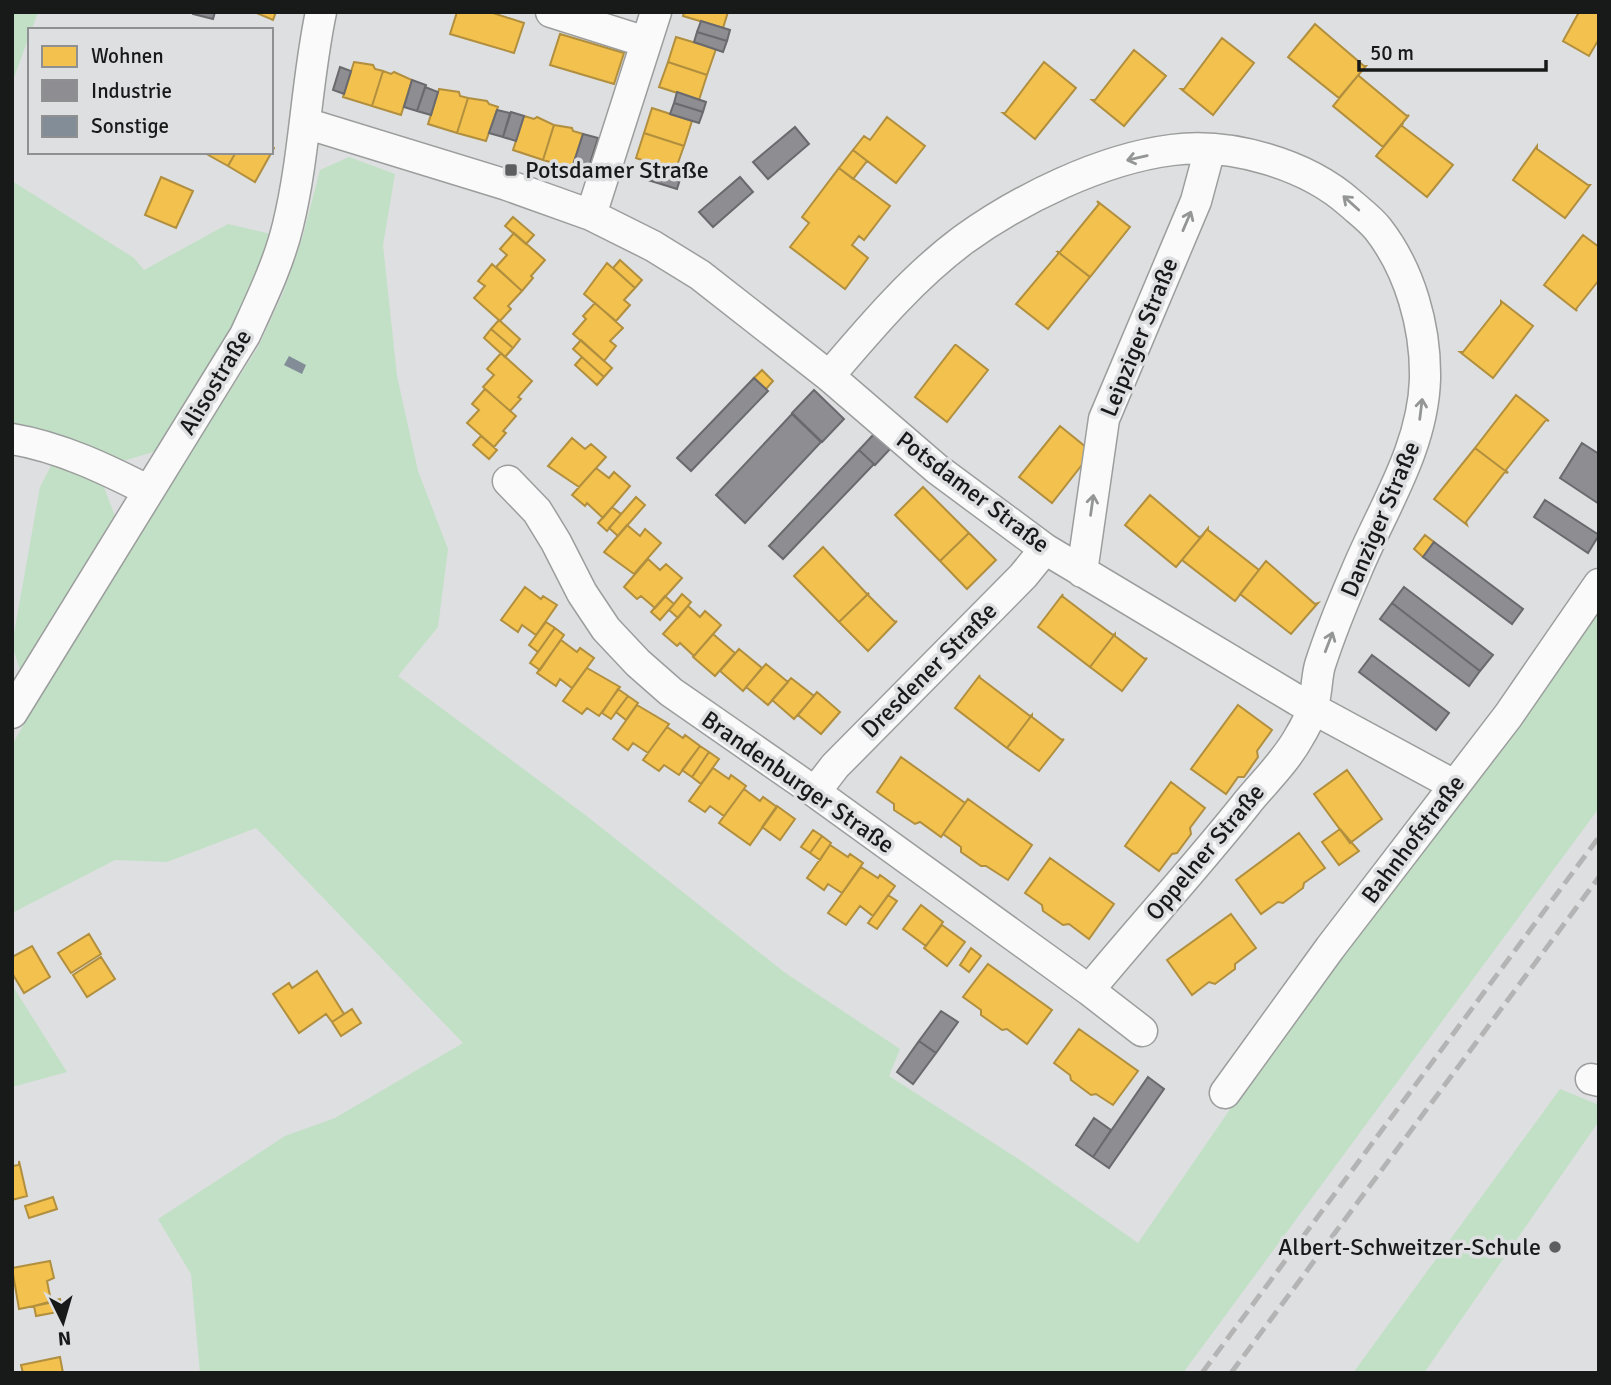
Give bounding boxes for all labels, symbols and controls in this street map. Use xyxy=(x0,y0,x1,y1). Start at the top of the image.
legend xyxy=(28,28,273,154)
scale bar xyxy=(1359,28,1546,72)
text: 50 m xyxy=(1370,40,1414,66)
text: Wohnen xyxy=(91,43,164,69)
text: Industrie xyxy=(91,78,172,104)
text: Sonstige xyxy=(91,113,169,139)
one-way arrow xyxy=(1126,151,1149,165)
place label: Potsdamer Straße xyxy=(525,155,709,185)
marker: Potsdamer Straße xyxy=(503,162,519,178)
one-way arrow xyxy=(1343,195,1360,212)
one-way arrow xyxy=(1182,211,1195,232)
street label: Leipziger Straße xyxy=(1093,253,1185,421)
street label: Alisostraße xyxy=(172,324,258,440)
one-way arrow xyxy=(1415,398,1428,421)
street label: Potsdamer Straße xyxy=(891,425,1055,559)
street label: Danziger Straße xyxy=(1334,437,1426,601)
one-way arrow xyxy=(1086,494,1099,516)
street label: Dresdener Straße xyxy=(855,596,1003,744)
one-way arrow xyxy=(1323,632,1336,654)
street label: Brandenburger Straße xyxy=(696,704,900,860)
street label: Bahnhofstraße xyxy=(1355,769,1471,909)
street label: Oppelner Straße xyxy=(1139,778,1271,926)
place label: Albert-Schweitzer-Schule xyxy=(1278,1232,1541,1262)
marker: Albert-Schweitzer-Schule xyxy=(1547,1239,1563,1255)
north arrow xyxy=(28,1287,98,1357)
text: N xyxy=(57,1325,72,1350)

